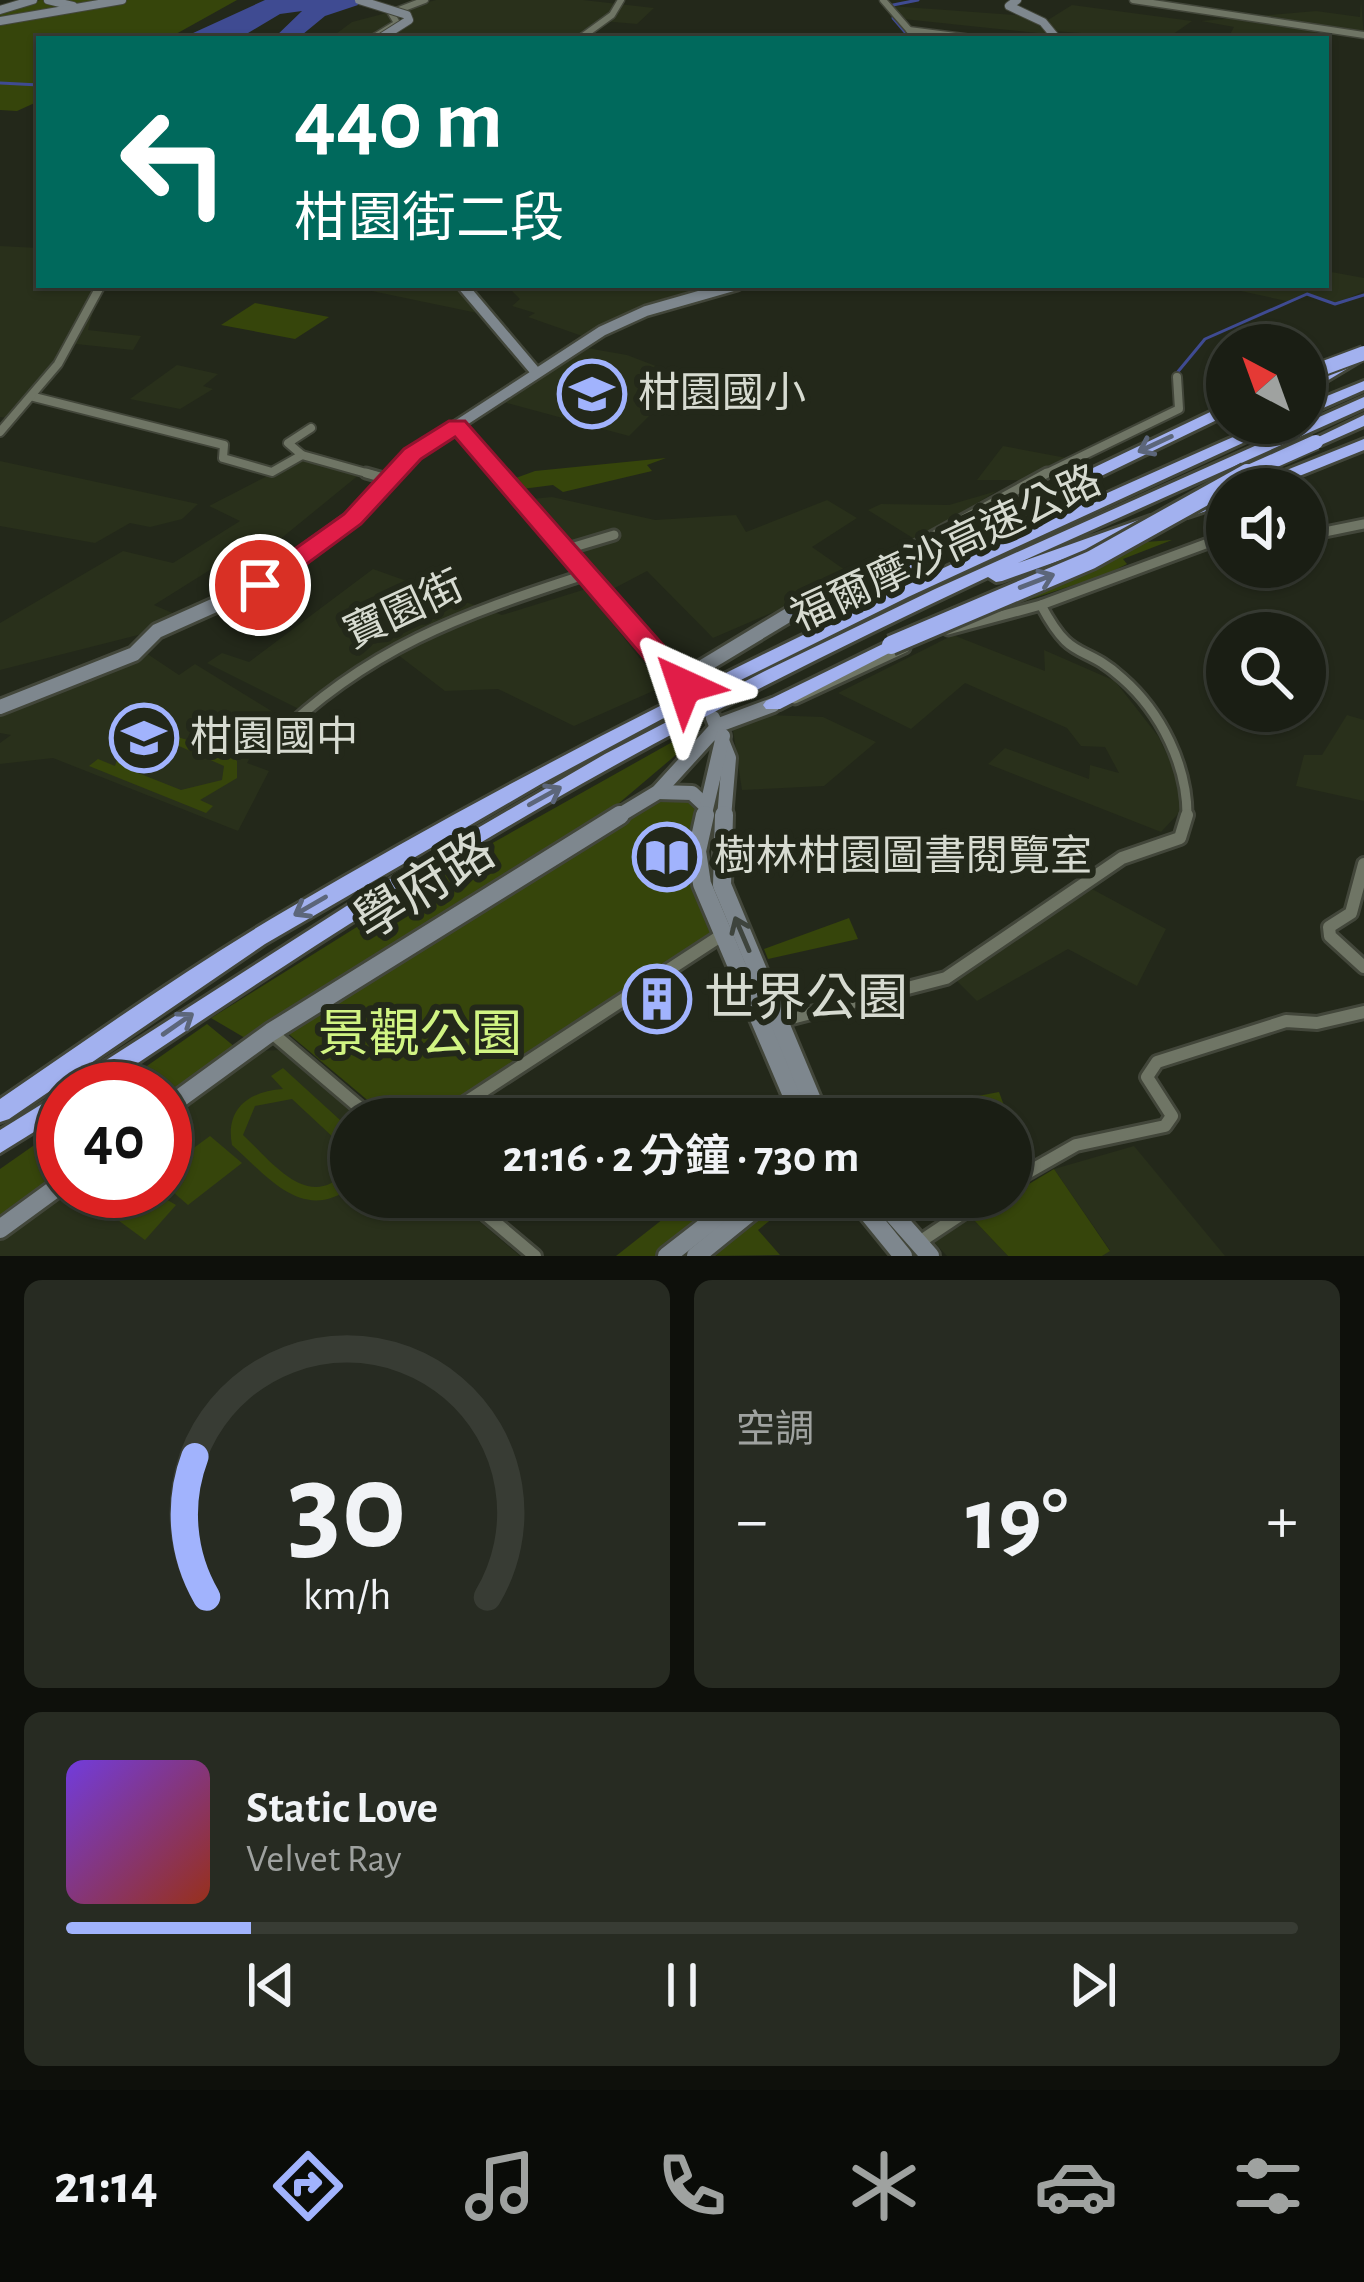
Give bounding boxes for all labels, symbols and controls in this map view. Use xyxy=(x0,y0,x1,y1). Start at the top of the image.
text: 440 m xyxy=(294,80,503,164)
icon: left xyxy=(96,84,252,240)
text: 柑園街二段 xyxy=(294,193,564,247)
north arrow xyxy=(1206,324,1326,444)
map controls xyxy=(1206,324,1326,732)
school or university icon: 柑園國小 xyxy=(557,359,627,429)
place label: 柑園國小 xyxy=(638,371,806,415)
one-way arrow xyxy=(1138,434,1174,456)
street label: 福爾摩沙高速公路 xyxy=(784,457,1107,639)
button: sound xyxy=(1206,468,1326,588)
pin xyxy=(209,534,311,636)
icon: arrive xyxy=(227,552,293,618)
street label: 寶園街 xyxy=(337,563,470,656)
one-way arrow xyxy=(1017,569,1054,591)
button: search xyxy=(1206,612,1326,732)
position arrow xyxy=(621,623,747,749)
school or university icon: 柑園國中 xyxy=(109,703,179,773)
place label: 柑園國中 xyxy=(190,715,358,759)
one-way arrow xyxy=(527,783,562,807)
street label: 學府路 xyxy=(345,822,503,949)
library icon: 樹林柑園圖書閱覽室 xyxy=(632,822,702,892)
place label: 樹林柑園圖書閱覽室 xyxy=(714,834,1092,878)
one-way arrow xyxy=(293,895,328,919)
one-way arrow xyxy=(730,916,752,952)
building icon: 世界公園 xyxy=(622,964,692,1034)
place label: 世界公園 xyxy=(704,972,908,1025)
park label: 景觀公園 xyxy=(318,1007,522,1061)
one-way arrow xyxy=(161,1012,194,1037)
speed limit sign: 40 xyxy=(36,1062,192,1218)
text: 21:16 · 2 分鐘 · 730 m xyxy=(503,1135,859,1180)
text: 空調 xyxy=(736,1411,814,1450)
text: 30 xyxy=(288,1446,406,1571)
text: 19° xyxy=(966,1476,1068,1566)
text: − xyxy=(736,1488,768,1554)
text: + xyxy=(1266,1488,1298,1554)
text: km/h xyxy=(303,1575,391,1618)
text: Static Love xyxy=(246,1786,438,1831)
text: Velvet Ray xyxy=(246,1840,402,1879)
icon: previous xyxy=(238,1952,304,2018)
icon: pause xyxy=(649,1952,715,2018)
icon: next xyxy=(1060,1952,1126,2018)
icon: directions xyxy=(266,2144,350,2228)
icon: music xyxy=(458,2144,542,2228)
icon: phone xyxy=(650,2144,734,2228)
icon: climate xyxy=(842,2144,926,2228)
icon: car xyxy=(1034,2144,1118,2228)
icon: filters xyxy=(1226,2144,1310,2228)
text: 21:14 xyxy=(54,2159,158,2213)

